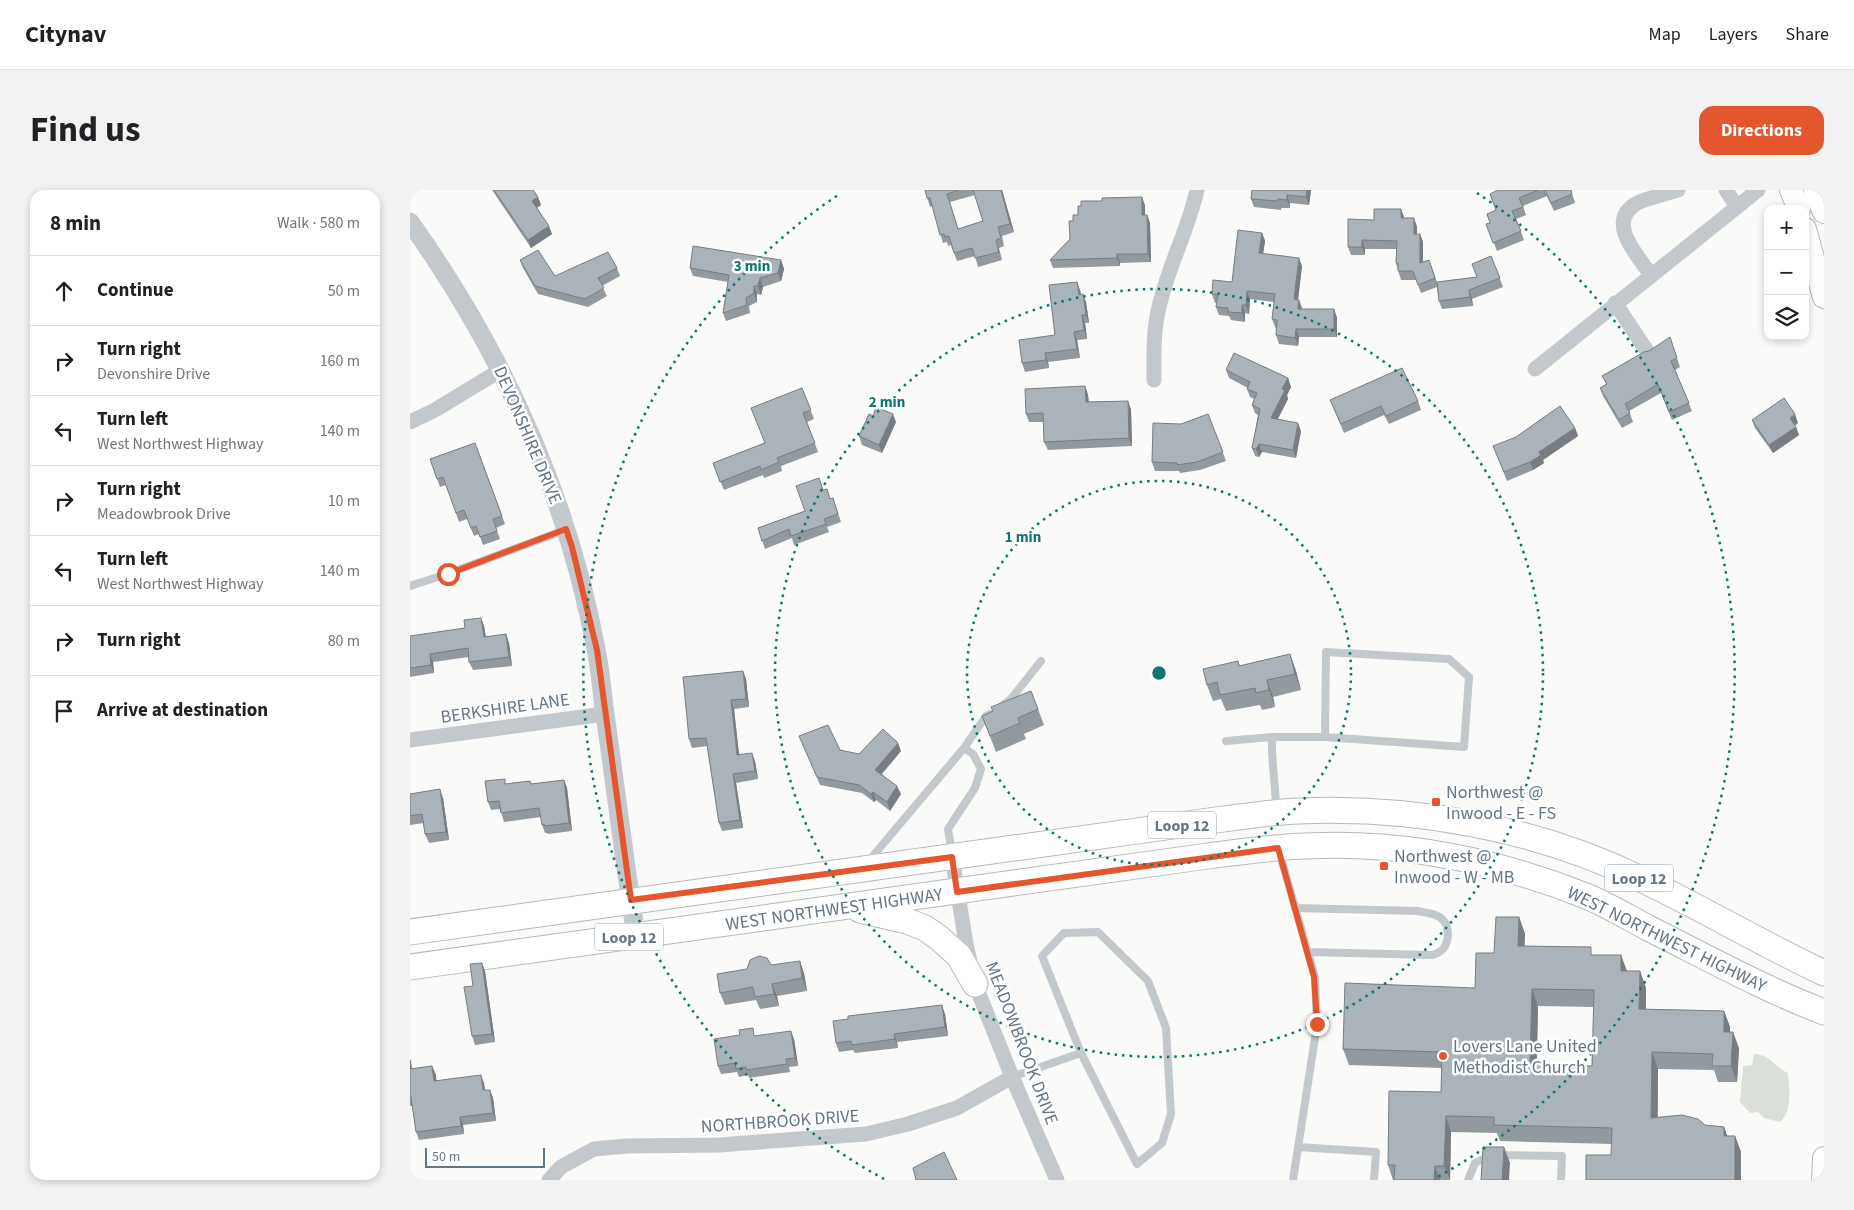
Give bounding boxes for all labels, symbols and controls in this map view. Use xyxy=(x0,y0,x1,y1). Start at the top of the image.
text: Citynav xyxy=(25,17,106,52)
text: Map xyxy=(1649,22,1681,47)
text: Layers xyxy=(1709,22,1758,47)
text: Share xyxy=(1786,22,1829,47)
text: Find us xyxy=(30,105,140,155)
button: Directions xyxy=(1699,106,1824,155)
map controls xyxy=(1764,205,1809,340)
button: + xyxy=(1764,205,1809,250)
text: 8 min xyxy=(50,208,101,238)
text: Walk · 580 m xyxy=(277,212,360,234)
button: − xyxy=(1764,250,1809,295)
text: 3 min xyxy=(734,256,770,277)
icon: ahead xyxy=(50,277,78,305)
text: Continue xyxy=(97,277,174,304)
text: 50 m xyxy=(328,280,360,302)
button: layers xyxy=(1764,295,1809,340)
text: Turn right xyxy=(97,336,181,363)
icon: right xyxy=(50,347,78,375)
text: 160 m xyxy=(320,350,360,372)
street label: DEVONSHIRE DRIVE xyxy=(487,362,568,508)
text: Devonshire Drive xyxy=(97,363,210,385)
text: 2 min xyxy=(869,392,905,413)
text: Turn left xyxy=(97,406,168,433)
icon: left xyxy=(50,417,78,445)
text: 140 m xyxy=(320,420,360,442)
text: West Northwest Highway xyxy=(97,433,264,455)
text: Turn right xyxy=(97,476,181,503)
icon: right xyxy=(50,487,78,515)
text: 10 m xyxy=(328,490,360,512)
text: Meadowbrook Drive xyxy=(97,503,231,525)
text: 1 min xyxy=(1005,527,1041,548)
text: Turn left xyxy=(97,546,168,573)
icon: left xyxy=(50,557,78,585)
text: 140 m xyxy=(320,560,360,582)
route start xyxy=(437,563,460,586)
text: West Northwest Highway xyxy=(97,573,264,595)
icon: right xyxy=(50,627,78,655)
text: Turn right xyxy=(97,627,181,654)
text: 80 m xyxy=(328,630,360,652)
centre of rings xyxy=(1150,664,1168,682)
street label: BERKSHIRE LANE xyxy=(439,687,571,730)
icon: arrive xyxy=(50,697,78,725)
text: Arrive at destination xyxy=(97,697,268,724)
place label: Northwest @ Inwood - E - FS xyxy=(1446,780,1556,826)
marker: Northwest @ Inwood - E - FS xyxy=(1430,796,1442,808)
road number: Loop 12 xyxy=(1148,812,1216,838)
place label: Northwest @ Inwood - W - MB xyxy=(1394,844,1514,890)
marker: Northwest @ Inwood - W - MB xyxy=(1378,860,1390,872)
road number: Loop 12 xyxy=(1605,864,1673,891)
street label: WEST NORTHWEST HIGHWAY xyxy=(1563,880,1771,999)
street label: WEST NORTHWEST HIGHWAY xyxy=(724,882,945,937)
road number: Loop 12 xyxy=(595,924,663,950)
street label: MEADOWBROOK DRIVE xyxy=(979,958,1064,1128)
route end xyxy=(1306,1013,1329,1036)
place label: Lovers Lane United Methodist Church xyxy=(1453,1034,1597,1080)
marker: Lovers Lane United Methodist Church xyxy=(1437,1050,1449,1062)
street label: NORTHBROOK DRIVE xyxy=(700,1103,860,1139)
scale bar xyxy=(425,1145,545,1168)
text: 50 m xyxy=(432,1147,460,1167)

